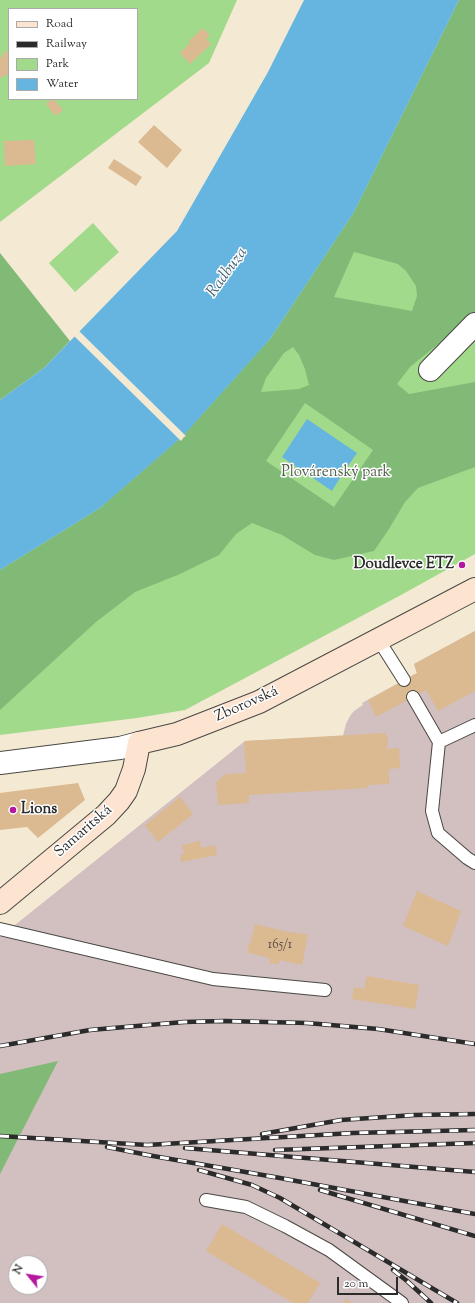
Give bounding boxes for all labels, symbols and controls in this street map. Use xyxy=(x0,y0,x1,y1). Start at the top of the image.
legend xyxy=(8,8,138,100)
text: Road xyxy=(46,15,73,33)
text: Railway xyxy=(46,35,87,53)
text: Park xyxy=(46,55,69,73)
text: Water xyxy=(46,75,78,93)
water label: Radbuza xyxy=(204,244,252,302)
park label: Plovárenský park xyxy=(281,464,391,482)
place label: Doudlevce ETZ xyxy=(354,556,454,574)
marker: Doudlevce ETZ xyxy=(457,560,467,570)
street label: Zborovská xyxy=(213,683,281,727)
place label: Lions xyxy=(21,801,57,819)
street label: Samaritská xyxy=(51,802,117,862)
marker: Lions xyxy=(8,805,18,815)
house number: 165/1 xyxy=(268,938,292,954)
north arrow xyxy=(8,1255,48,1295)
text: N xyxy=(9,1262,28,1277)
scale bar xyxy=(339,1269,400,1295)
text: 20 m xyxy=(344,1275,368,1293)

